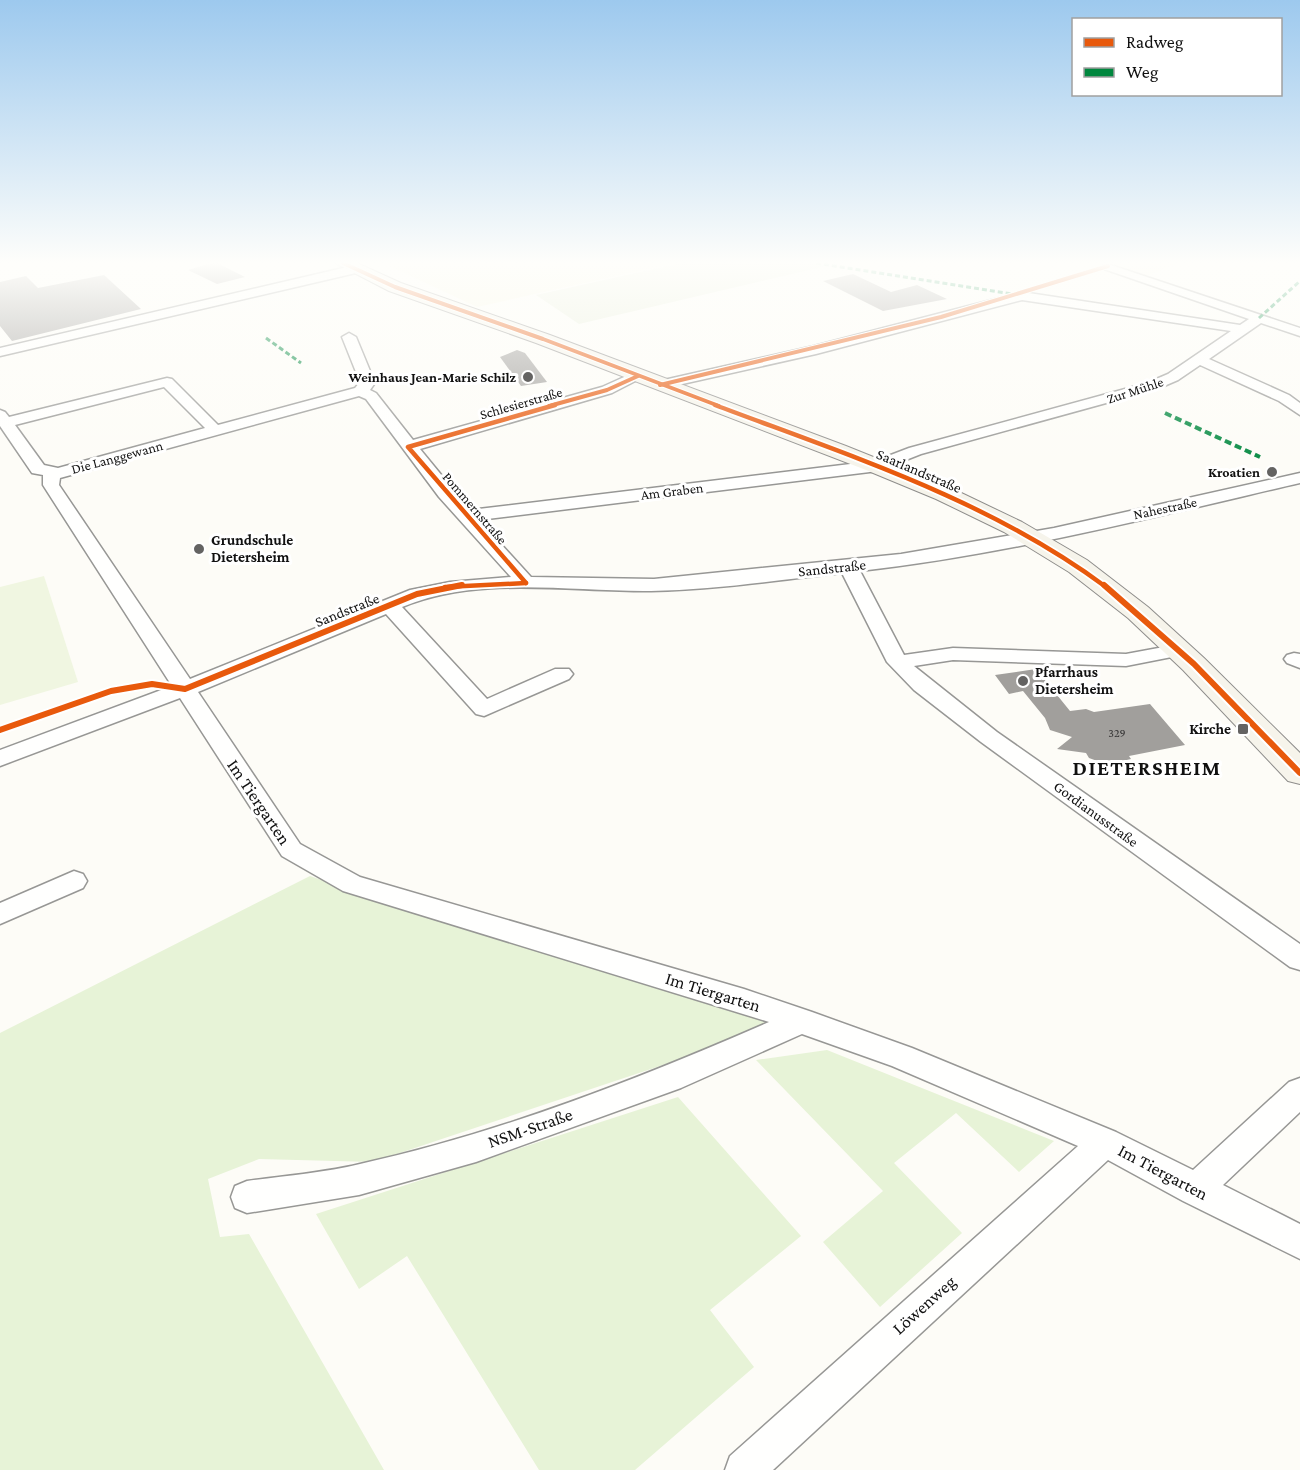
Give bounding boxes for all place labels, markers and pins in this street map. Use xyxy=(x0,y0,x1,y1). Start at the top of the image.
place label: Weinhaus Jean-Marie Schilz xyxy=(348,369,517,385)
marker: Weinhaus Jean-Marie Schilz xyxy=(521,370,535,384)
place label: Kroatien xyxy=(1208,464,1260,480)
marker: Kroatien xyxy=(1265,465,1279,479)
place label: Grundschule Dietersheim xyxy=(211,532,293,565)
marker: Grundschule Dietersheim xyxy=(192,542,206,556)
place label: Pfarrhaus Dietersheim xyxy=(1035,664,1114,697)
marker: Pfarrhaus Dietersheim xyxy=(1016,674,1030,688)
place label: Kirche xyxy=(1189,721,1231,737)
marker: Kirche xyxy=(1236,722,1250,736)

